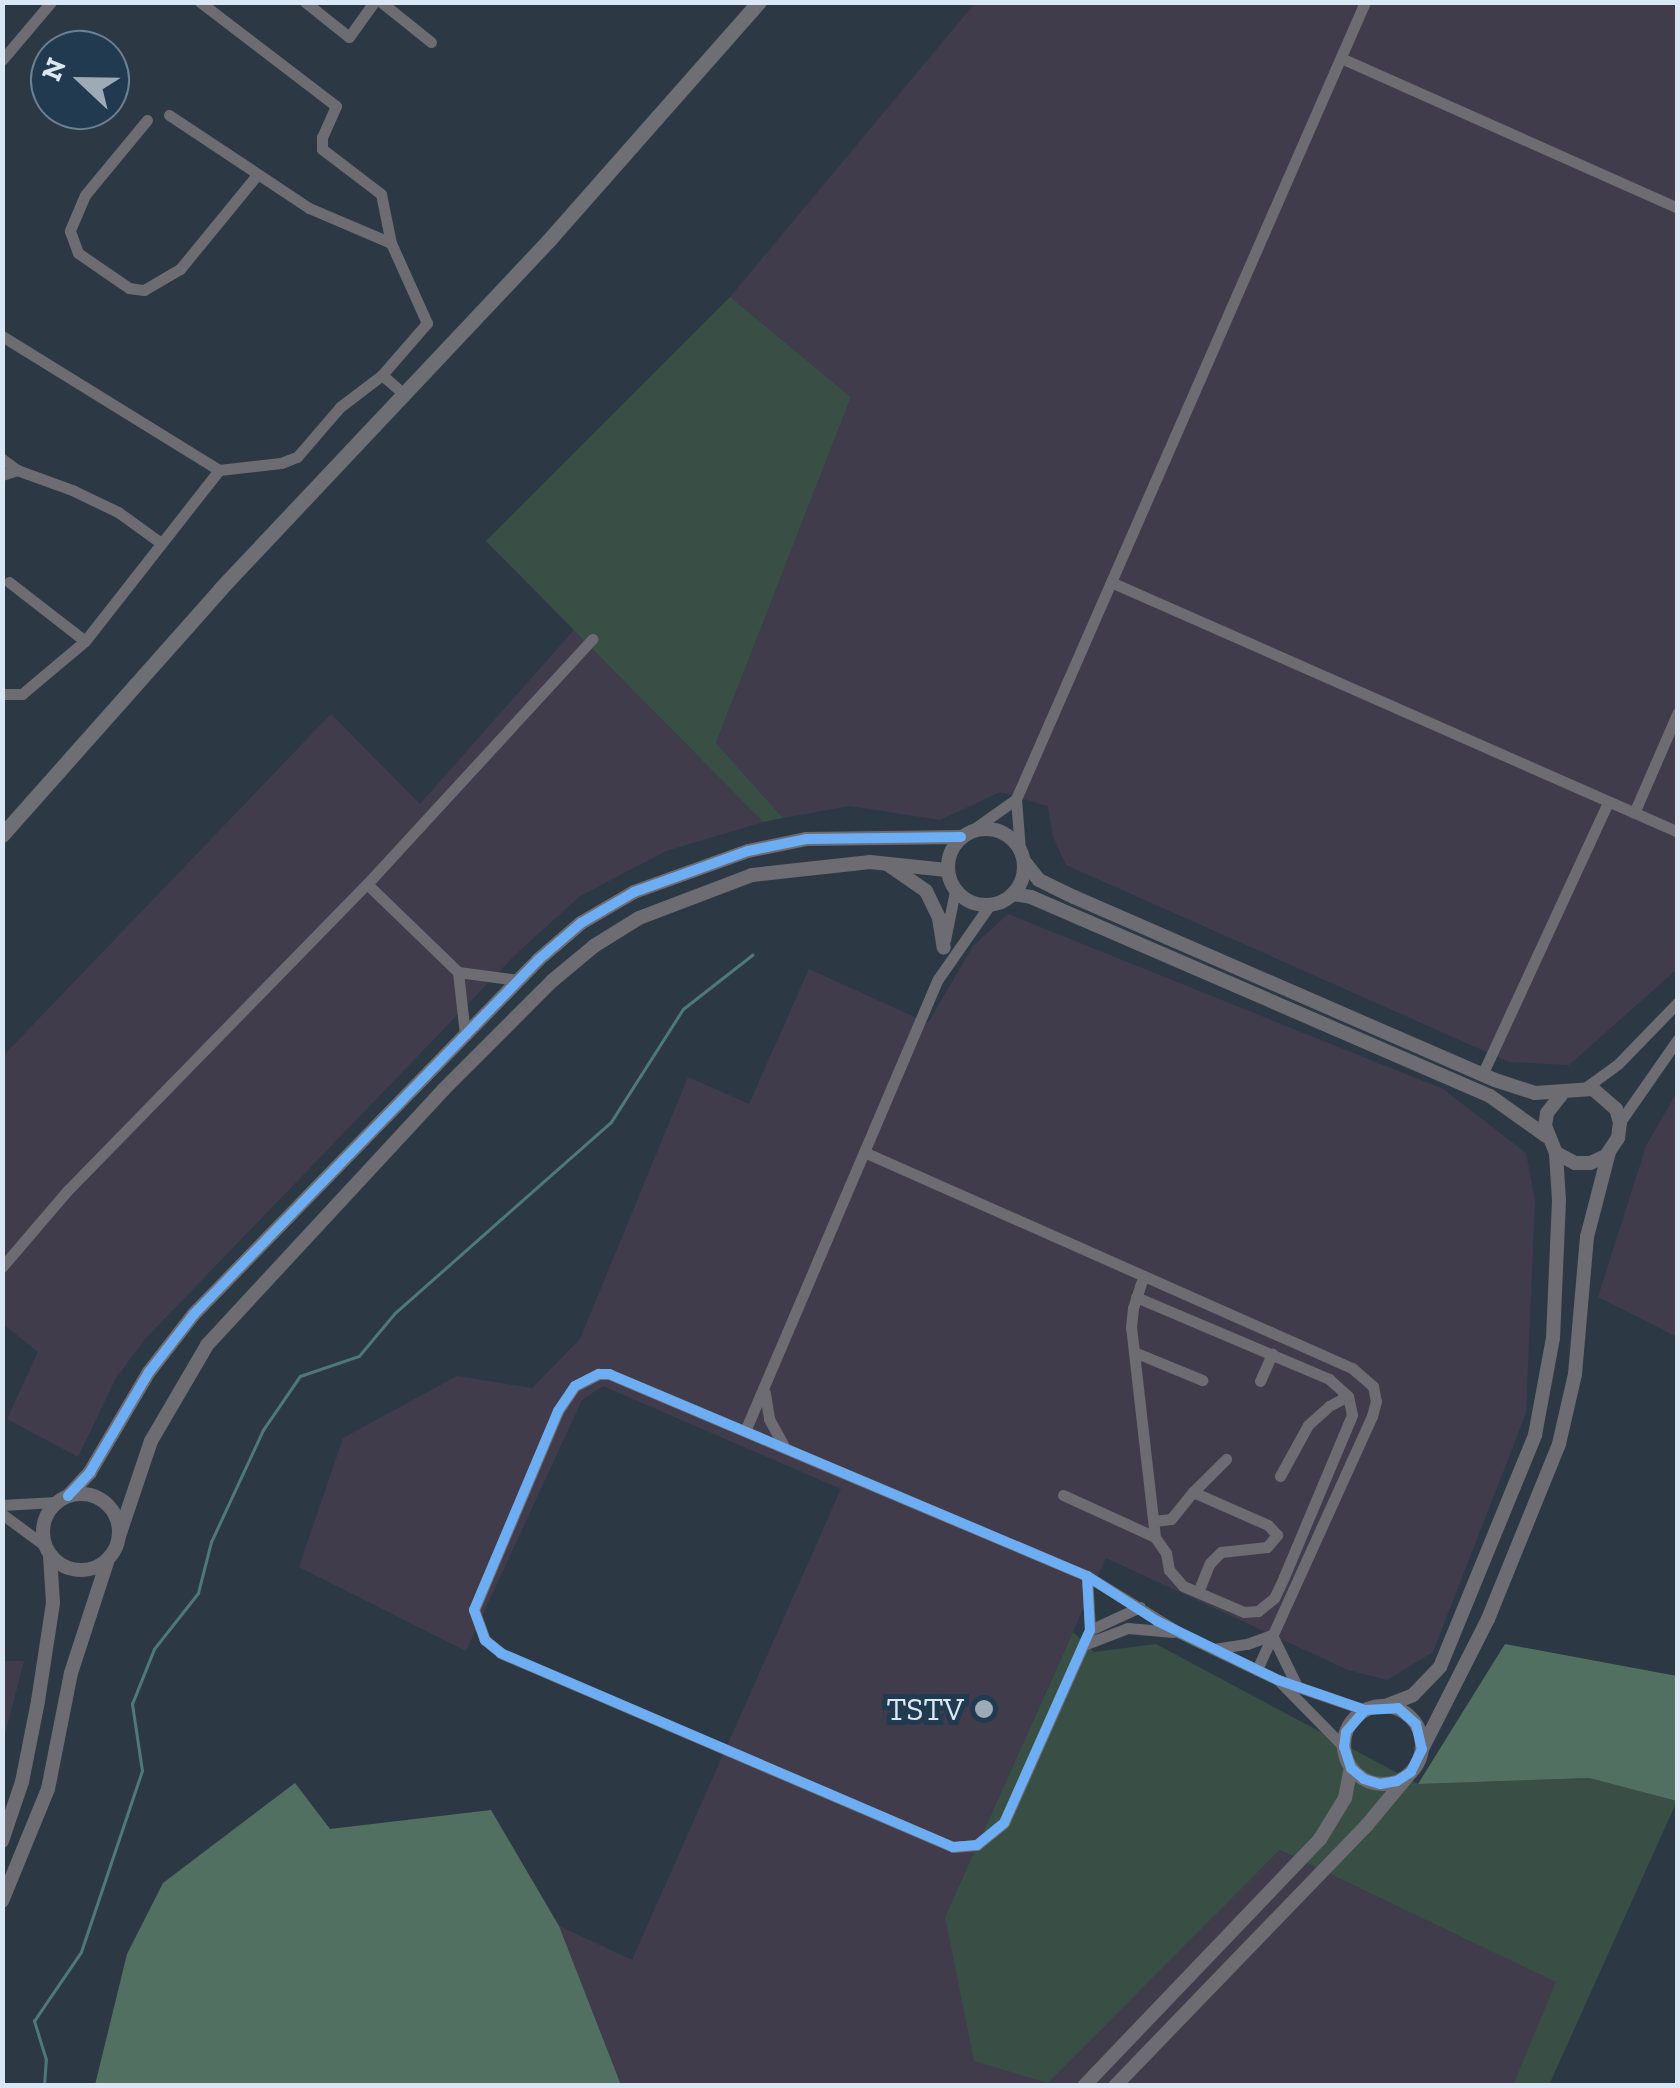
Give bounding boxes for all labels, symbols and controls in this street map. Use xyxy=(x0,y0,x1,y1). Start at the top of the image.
north arrow xyxy=(30,30,130,130)
text: N xyxy=(34,53,73,85)
place label: TSTV xyxy=(887,1690,964,1728)
marker: TSTV xyxy=(973,1698,995,1720)

